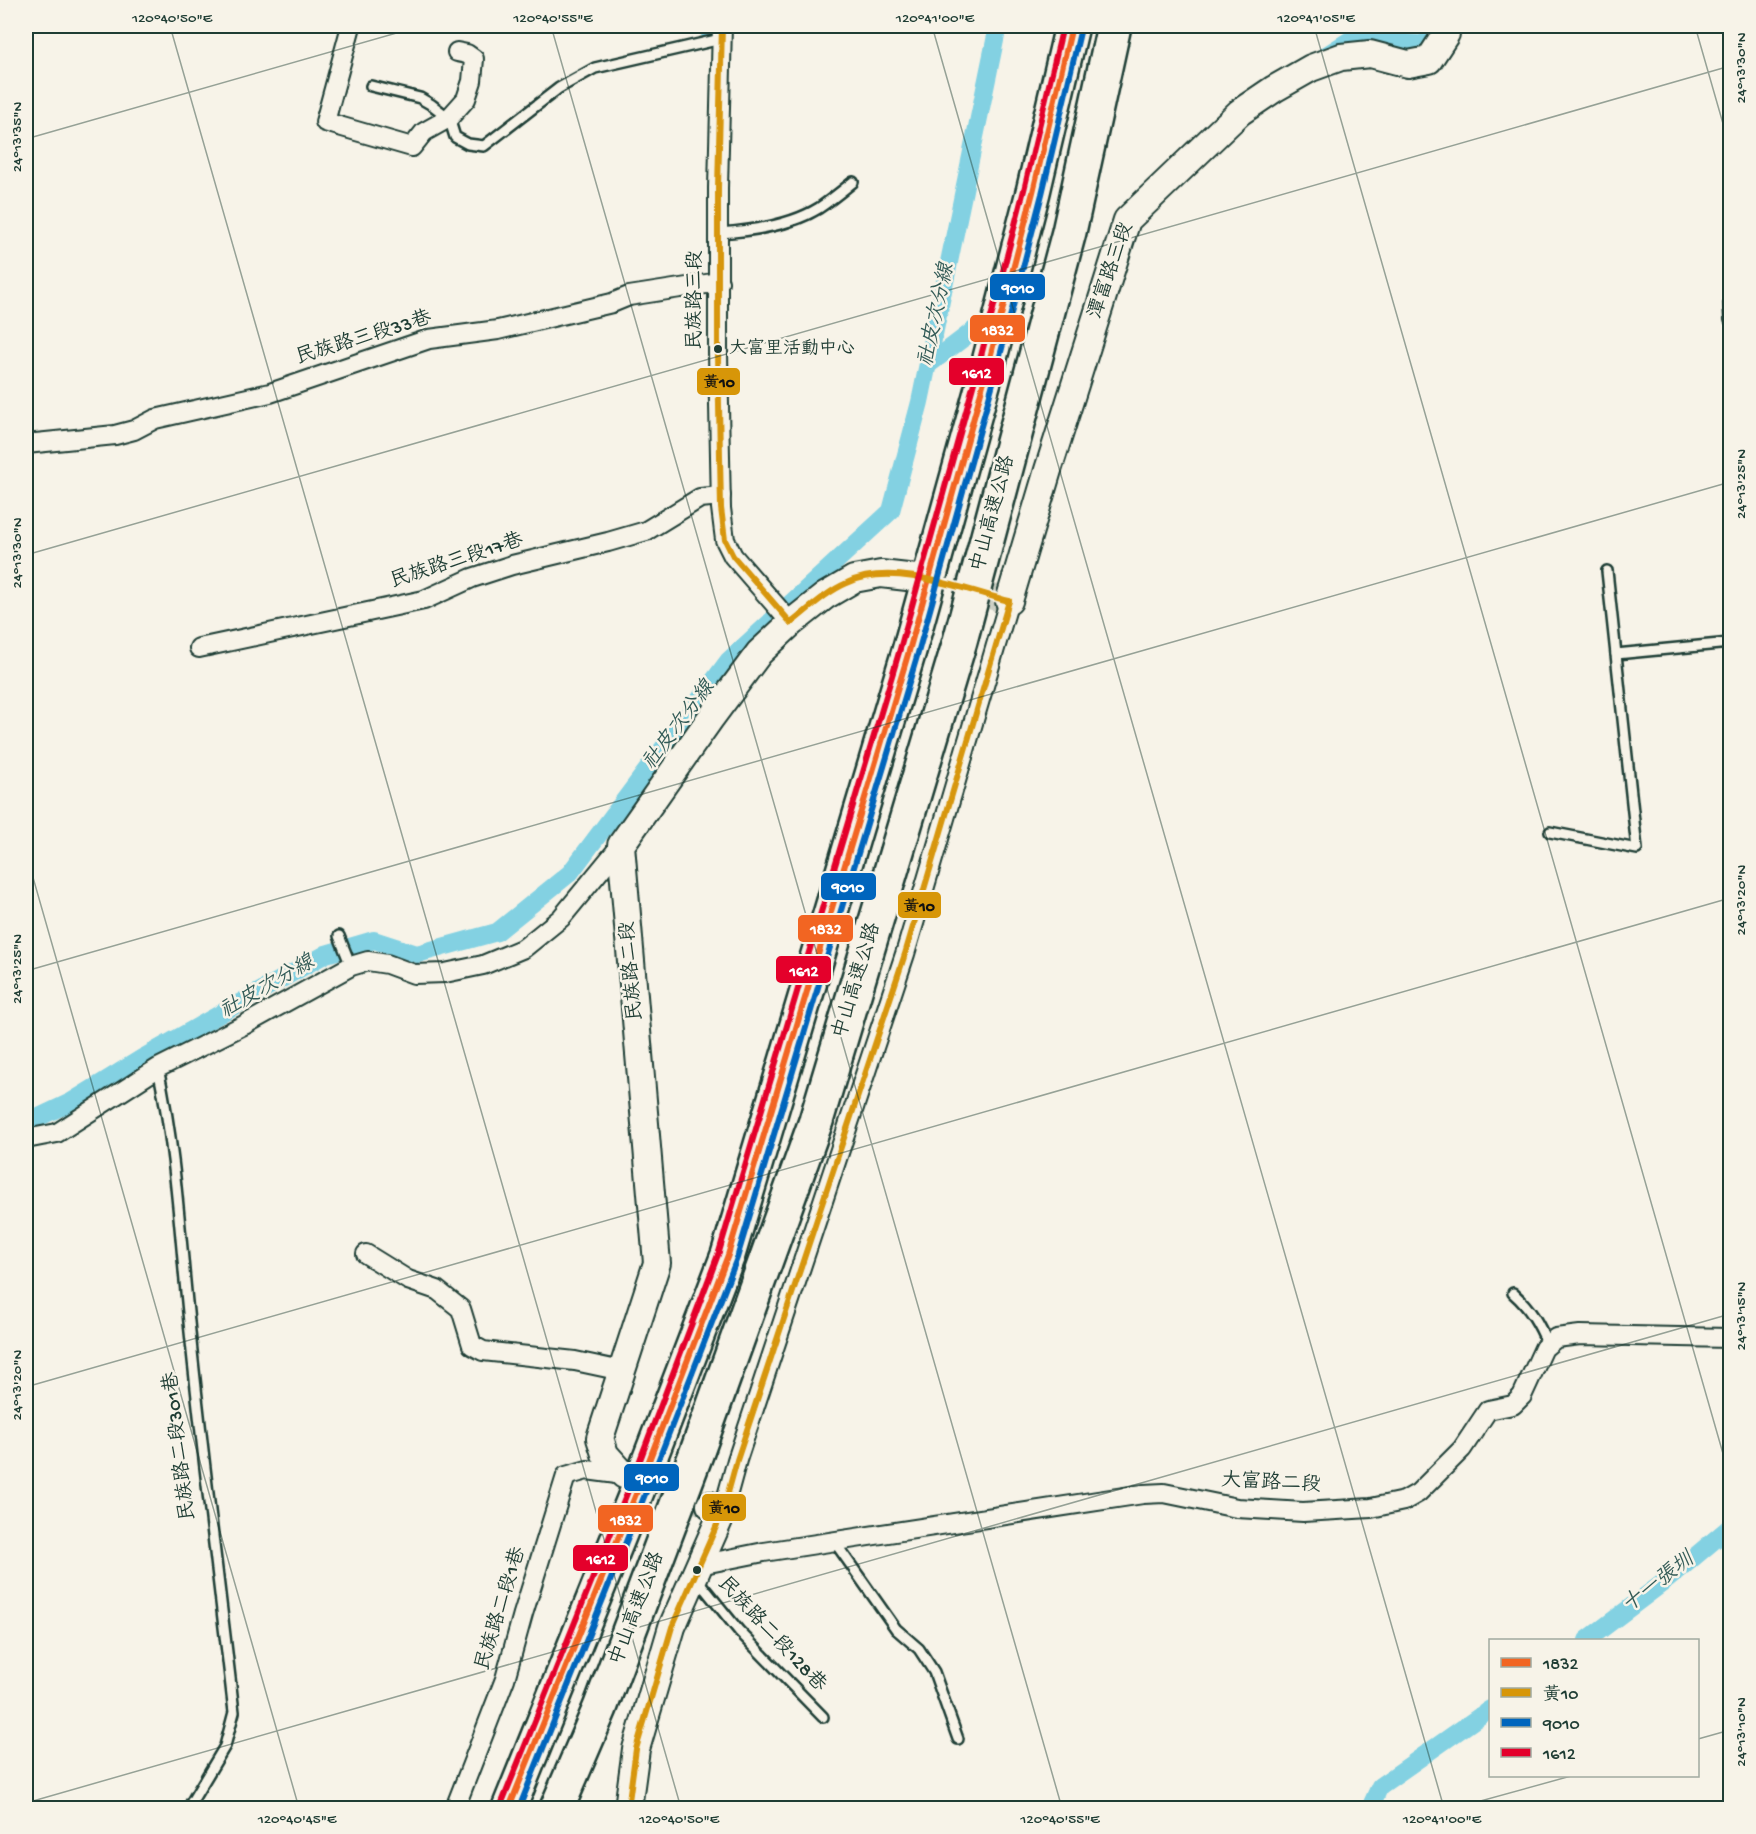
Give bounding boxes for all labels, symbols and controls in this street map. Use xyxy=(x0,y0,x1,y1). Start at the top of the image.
text: 120°40'50"E xyxy=(131,10,213,28)
text: 120°40'55"E xyxy=(512,10,593,28)
text: 120°41'00"E xyxy=(895,10,975,28)
text: 120°41'05"E xyxy=(1276,10,1355,28)
text: 24°13'30"N xyxy=(1733,32,1751,104)
text: 24°13'35"N xyxy=(9,102,27,172)
street label: 潭富路三段 xyxy=(1083,219,1139,322)
street label: 民族路三段 xyxy=(683,250,708,350)
water label: 社皮次分線 xyxy=(913,260,961,369)
line badge: 9010 xyxy=(989,273,1046,301)
text: 9010 xyxy=(1001,281,1034,300)
street label: 民族路三段33巷 xyxy=(293,305,436,371)
line badge: 1832 xyxy=(969,314,1026,343)
text: 1832 xyxy=(981,323,1014,342)
place label: 大富里活動中心 xyxy=(729,338,855,360)
marker: 大富里活動中心 xyxy=(712,343,724,355)
line badge: 1612 xyxy=(948,357,1005,386)
text: 1612 xyxy=(962,366,992,385)
line badge: 黃10 xyxy=(696,367,741,396)
text: 黃10 xyxy=(703,373,735,394)
text: 24°13'25"N xyxy=(1733,449,1751,519)
street label: 中山高速公路 xyxy=(965,452,1021,575)
text: 24°13'30"N xyxy=(9,517,27,589)
street label: 民族路三段17巷 xyxy=(387,527,527,594)
water label: 社皮次分線 xyxy=(637,675,722,775)
text: 24°13'20"N xyxy=(1733,864,1751,935)
line badge: 9010 xyxy=(820,872,877,901)
text: 9010 xyxy=(831,880,864,899)
line badge: 黃10 xyxy=(897,891,942,919)
text: 黃10 xyxy=(903,897,935,918)
line badge: 1832 xyxy=(797,914,854,943)
street label: 中山高速公路 xyxy=(828,919,887,1042)
street label: 民族路二段 xyxy=(615,920,649,1022)
text: 1832 xyxy=(809,922,842,941)
text: 24°13'25"N xyxy=(9,934,27,1004)
water label: 社皮次分線 xyxy=(215,949,321,1025)
line badge: 1612 xyxy=(775,955,832,984)
text: 1612 xyxy=(789,964,819,983)
text: 24°13'15"N xyxy=(1733,1281,1751,1350)
text: 24°13'20"N xyxy=(9,1349,27,1420)
street label: 民族路二段301巷 xyxy=(158,1369,202,1522)
line badge: 9010 xyxy=(623,1463,680,1492)
street label: 大富路二段 xyxy=(1220,1468,1322,1498)
text: 9010 xyxy=(635,1471,668,1490)
line badge: 黃10 xyxy=(701,1493,747,1522)
text: 黃10 xyxy=(708,1499,740,1520)
line badge: 1832 xyxy=(597,1504,654,1533)
text: 1832 xyxy=(609,1513,642,1532)
street label: 民族路二段1巷 xyxy=(470,1543,532,1674)
line badge: 1612 xyxy=(572,1544,629,1572)
water label: 十一張圳 xyxy=(1618,1546,1701,1620)
street label: 中山高速公路 xyxy=(604,1547,671,1669)
text: 1612 xyxy=(586,1552,616,1571)
unlabelled marker xyxy=(691,1564,703,1576)
street label: 民族路二段128巷 xyxy=(712,1571,832,1698)
legend xyxy=(1489,1639,1699,1777)
text: 1832 xyxy=(1542,1655,1578,1676)
text: 黃10 xyxy=(1543,1684,1579,1706)
text: 24°13'10"N xyxy=(1733,1697,1751,1767)
text: 9010 xyxy=(1542,1715,1580,1736)
text: 1612 xyxy=(1542,1745,1576,1766)
text: 120°40'45"E xyxy=(257,1811,337,1829)
text: 120°40'50"E xyxy=(638,1811,720,1829)
text: 120°40'55"E xyxy=(1019,1811,1100,1829)
text: 120°41'00"E xyxy=(1402,1811,1482,1829)

